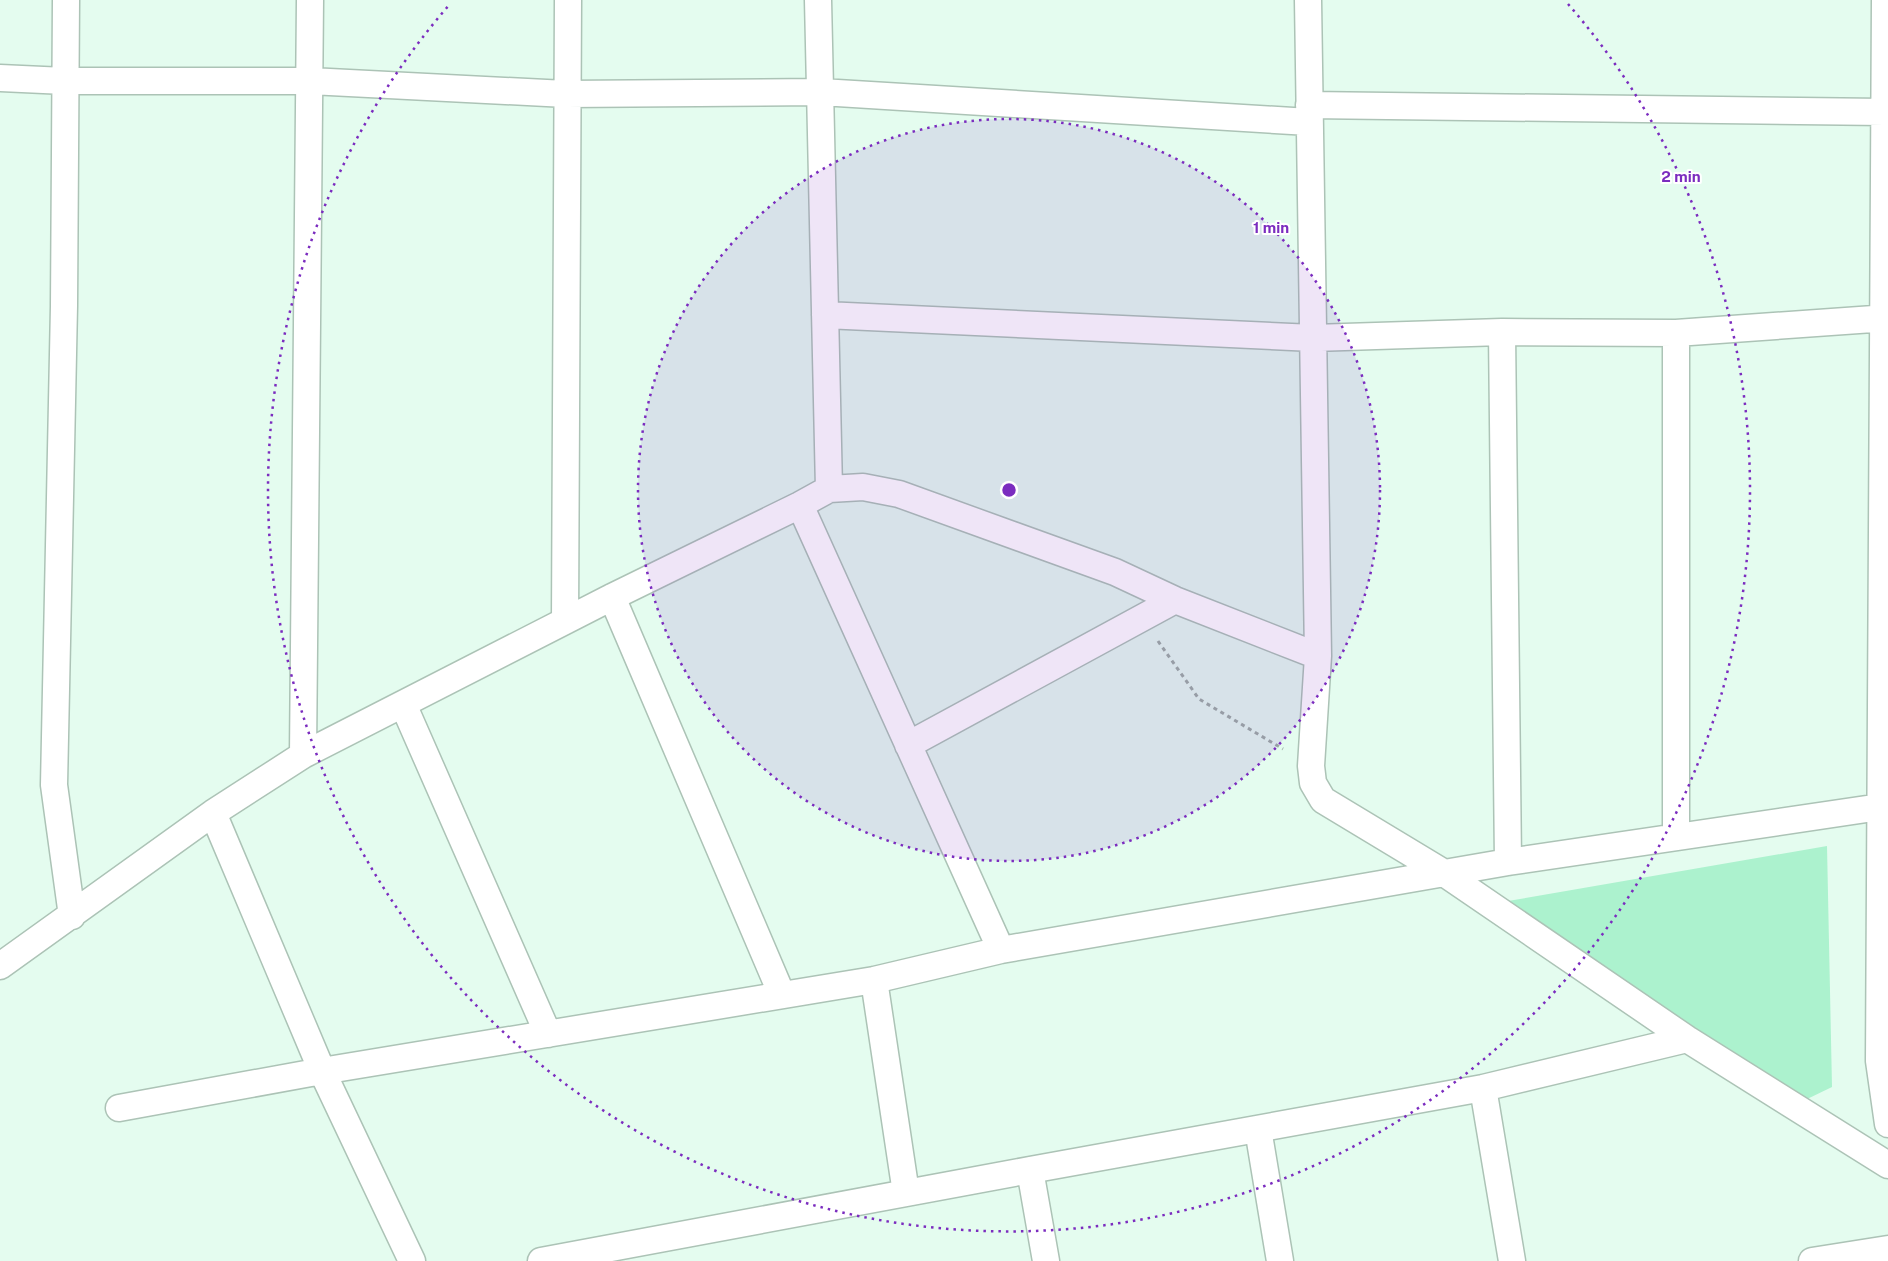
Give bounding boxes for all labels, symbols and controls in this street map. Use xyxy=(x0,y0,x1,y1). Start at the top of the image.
text: 2 min xyxy=(1661,168,1701,185)
text: 1 min xyxy=(1253,219,1289,236)
centre of rings xyxy=(1000,481,1018,499)

